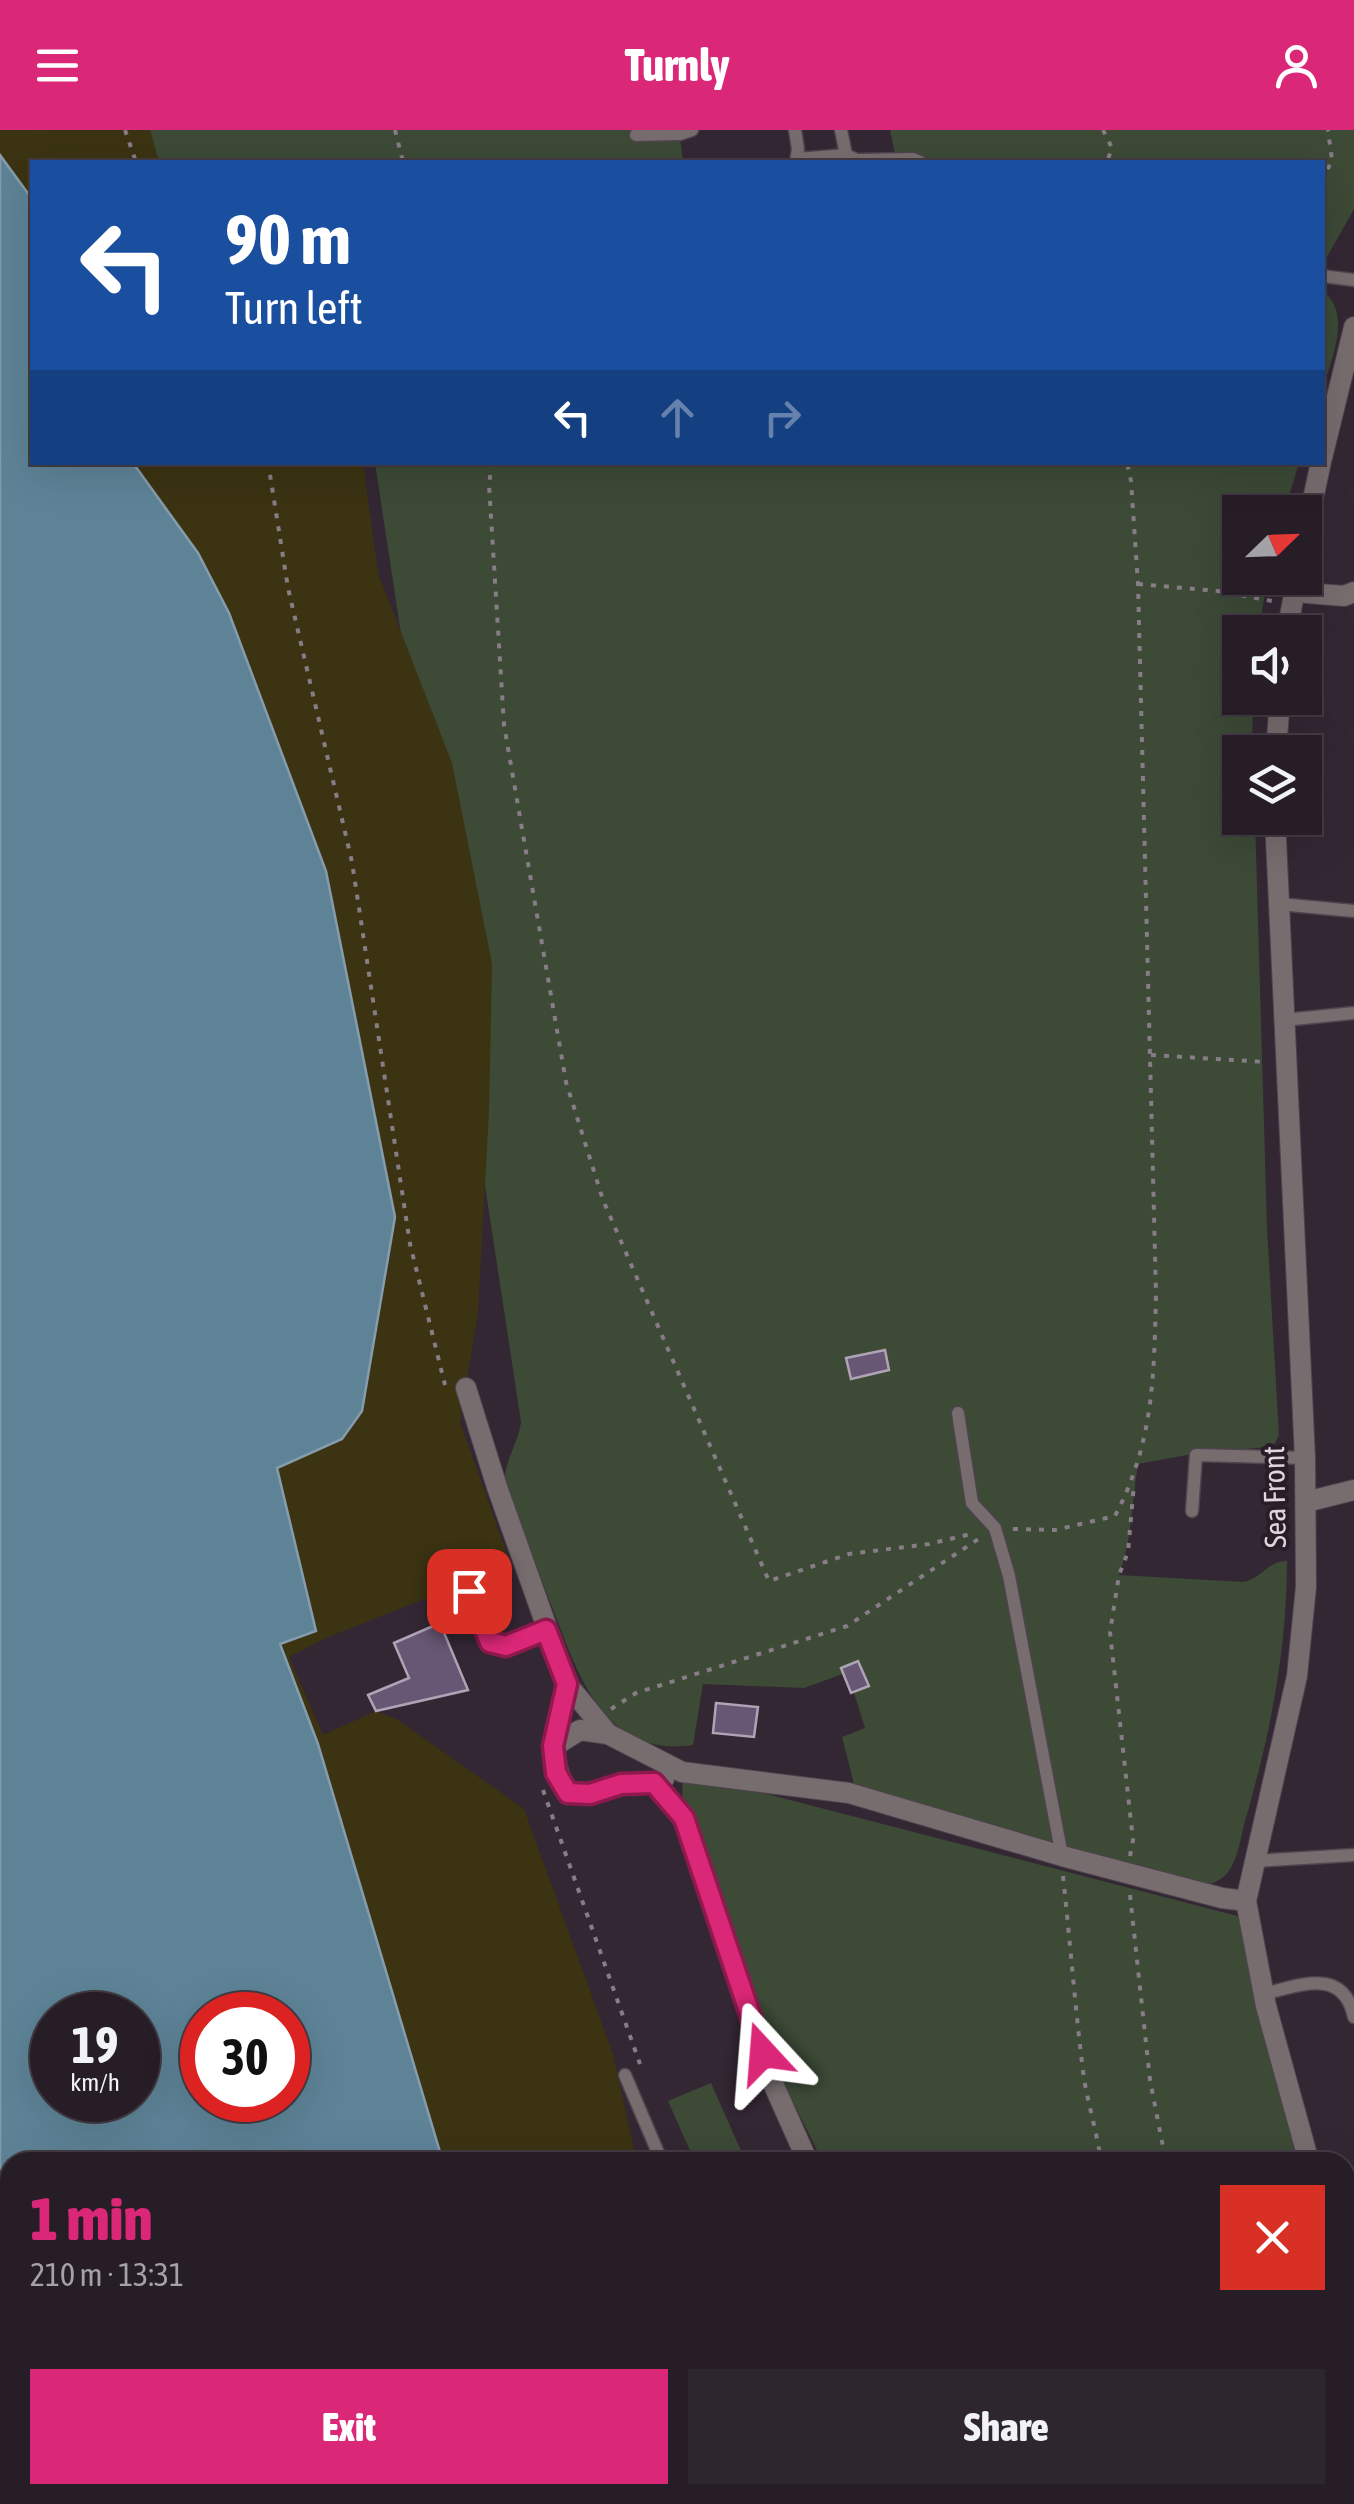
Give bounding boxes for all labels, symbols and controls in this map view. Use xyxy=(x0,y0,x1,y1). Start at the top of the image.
icon: menu xyxy=(30,38,85,93)
icon: person xyxy=(1269,38,1324,93)
text: Turnly xyxy=(625,39,729,91)
text: 90 m xyxy=(225,199,351,279)
icon: left xyxy=(60,200,190,330)
text: Turn left xyxy=(225,282,363,334)
icon: left xyxy=(545,390,600,445)
icon: ahead xyxy=(650,390,705,445)
icon: right xyxy=(755,390,810,445)
north arrow xyxy=(1222,495,1322,595)
map controls xyxy=(1222,495,1322,835)
button: sound xyxy=(1222,615,1322,715)
button: layers xyxy=(1222,735,1322,835)
street label: Sea Front xyxy=(1256,1446,1292,1548)
pin xyxy=(427,1549,512,1634)
icon: arrive xyxy=(442,1564,497,1619)
speed limit sign: 30 xyxy=(180,1992,310,2122)
position arrow xyxy=(711,2001,815,2105)
text: 19 xyxy=(71,2016,118,2074)
text: km/h xyxy=(70,2068,120,2096)
text: 1 min xyxy=(30,2184,153,2253)
button: close xyxy=(1220,2185,1325,2290)
text: 210 m · 13:31 xyxy=(30,2256,184,2293)
button: Exit xyxy=(30,2369,668,2484)
button: Share xyxy=(688,2369,1325,2484)

